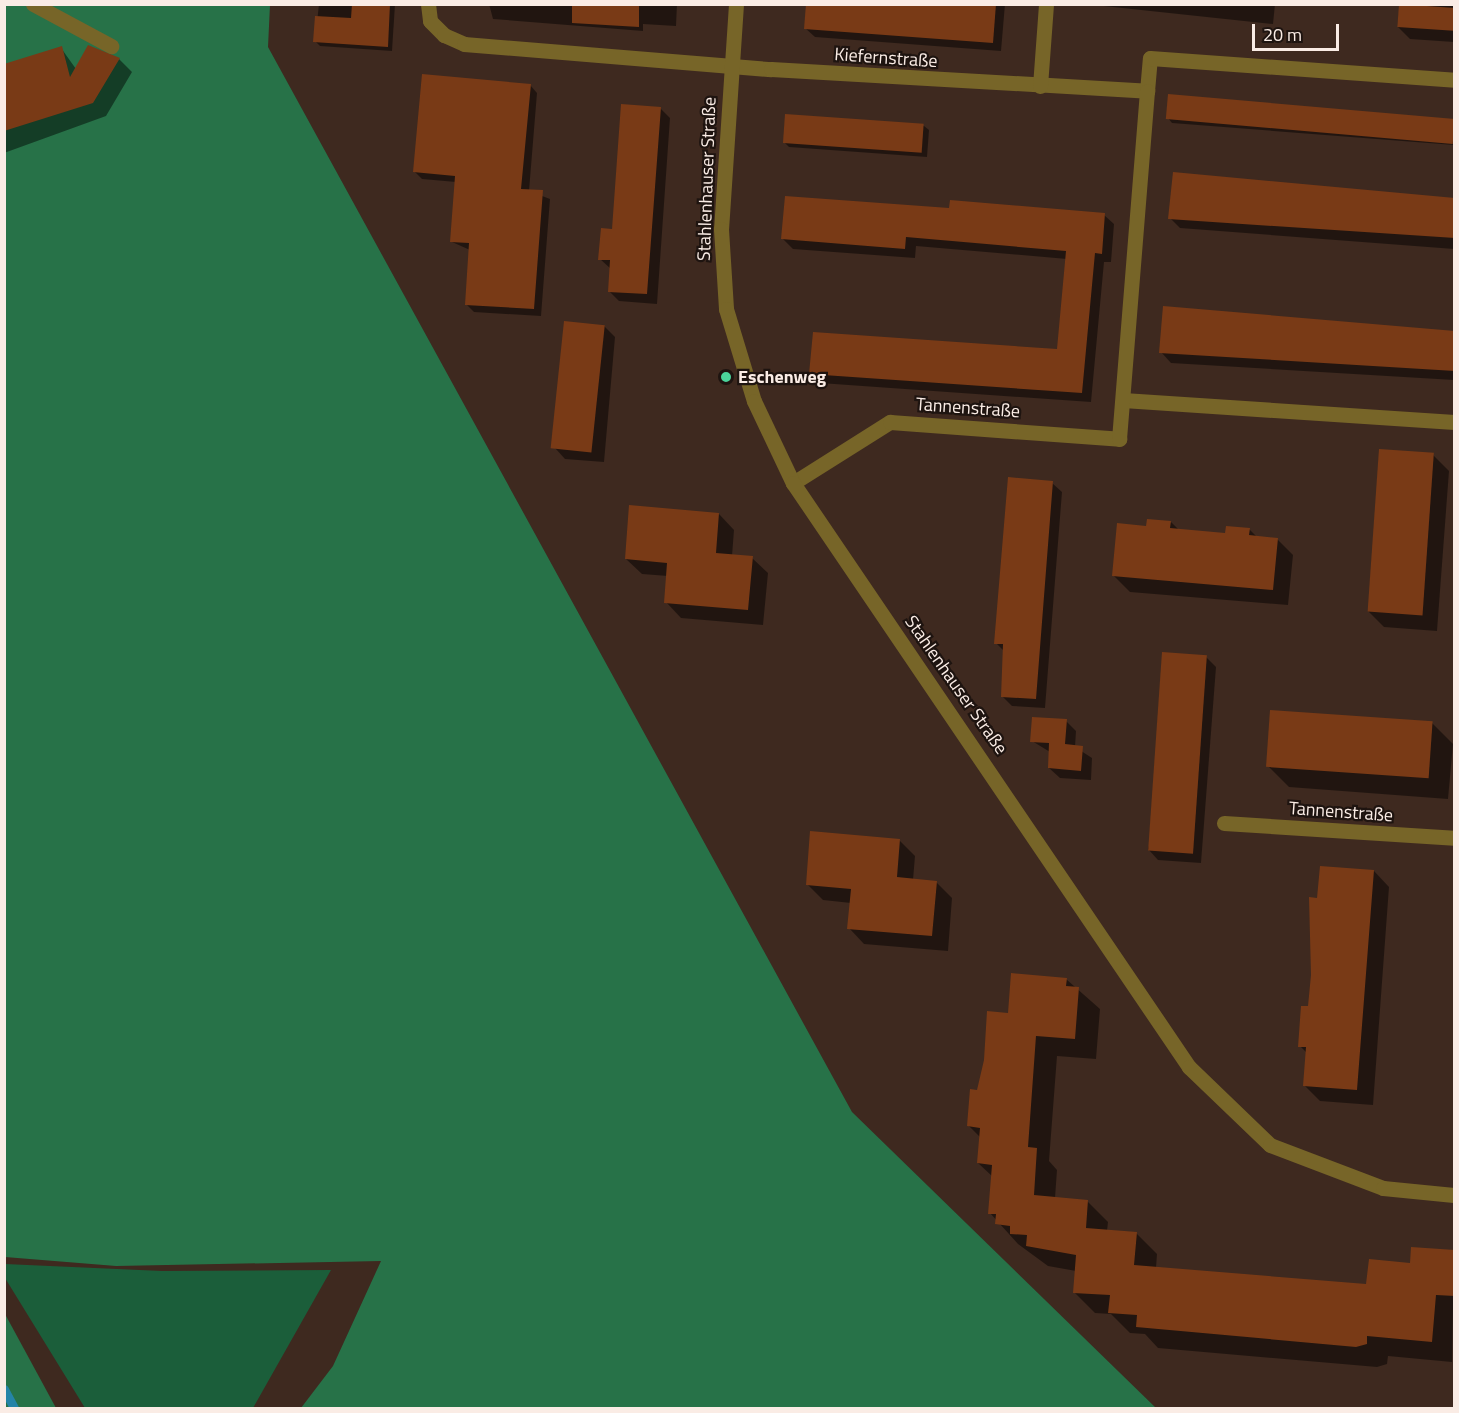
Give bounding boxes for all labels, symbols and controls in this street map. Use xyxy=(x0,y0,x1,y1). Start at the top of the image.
scale bar xyxy=(1255,12,1342,50)
text: 20 m xyxy=(1263,21,1302,48)
street label: Kiefernstraße xyxy=(834,44,938,72)
street label: Stahlenhauser Straße xyxy=(693,97,721,261)
place label: Eschenweg xyxy=(738,366,826,388)
marker: Eschenweg xyxy=(719,370,733,384)
street label: Tannenstraße xyxy=(915,394,1021,422)
street label: Stahlenhauser Straße xyxy=(900,612,1012,758)
street label: Tannenstraße xyxy=(1288,798,1394,826)

